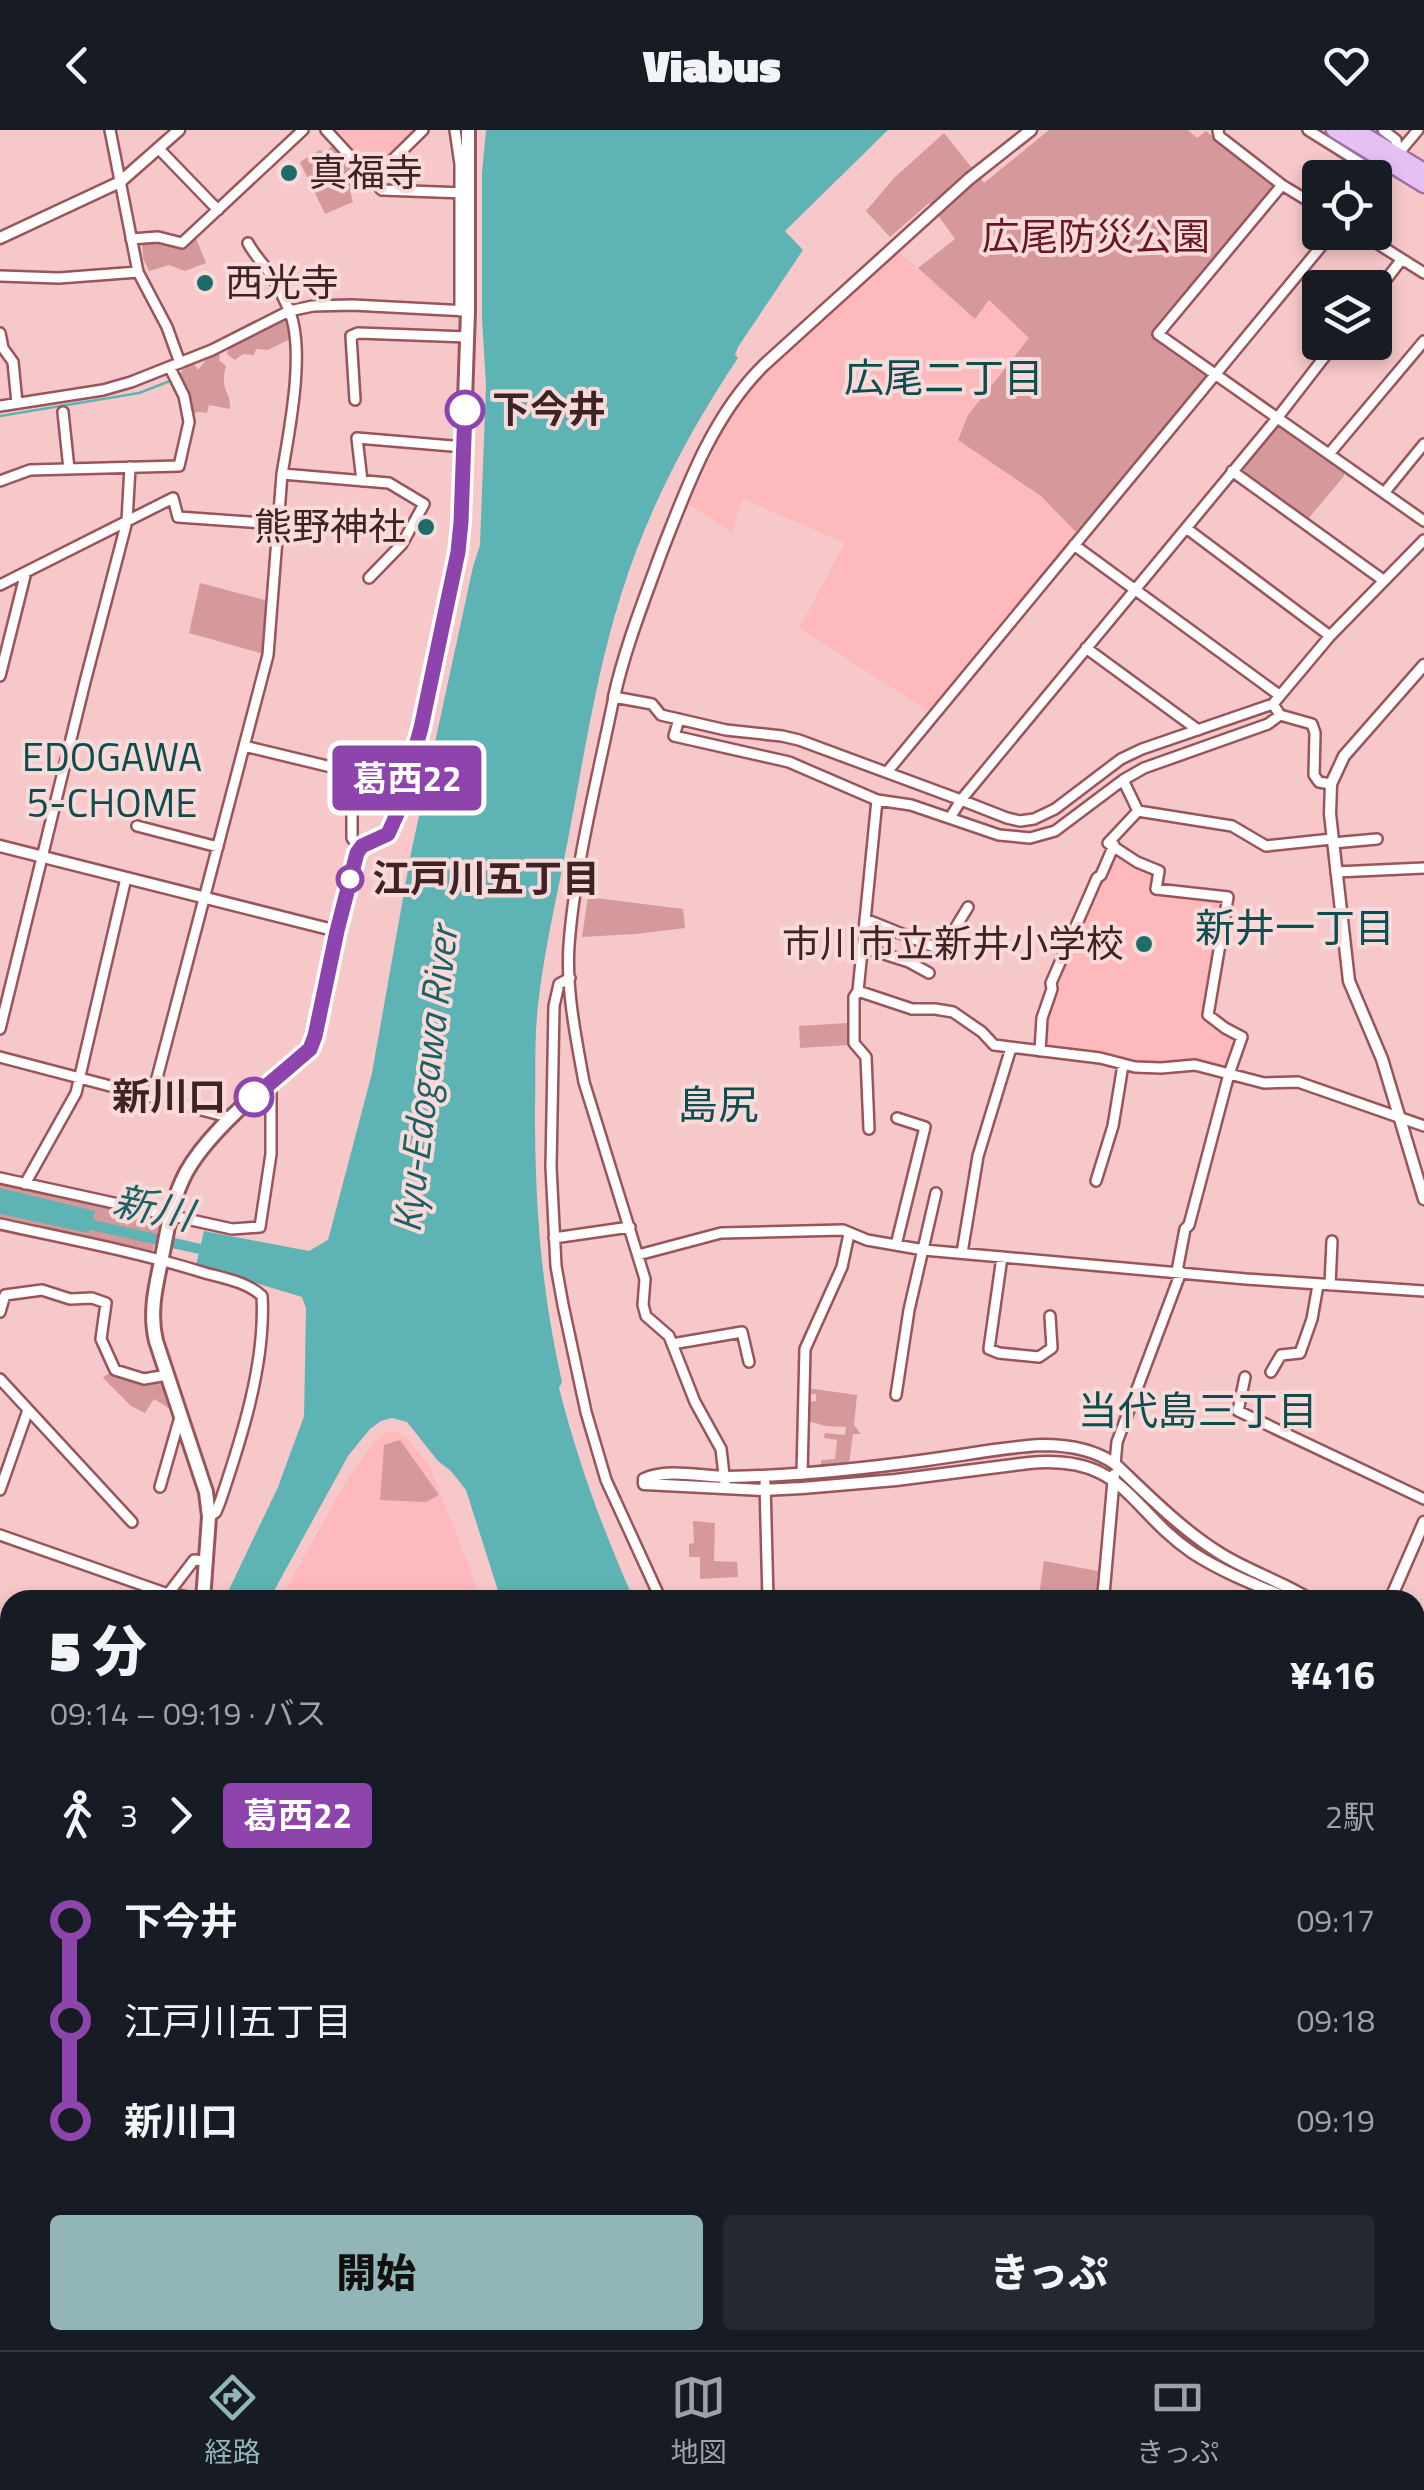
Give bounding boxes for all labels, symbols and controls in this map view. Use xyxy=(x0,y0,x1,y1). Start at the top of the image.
text: Viabus xyxy=(643,31,781,99)
icon: back xyxy=(50,38,105,93)
icon: heart xyxy=(1319,38,1374,93)
place label: 真福寺 xyxy=(309,143,423,201)
map controls xyxy=(1302,160,1392,360)
button: locate xyxy=(1302,160,1392,250)
marker: 真福寺 xyxy=(278,162,300,184)
park label: 広尾防災公園 xyxy=(982,207,1210,265)
place label: 西光寺 xyxy=(225,253,339,311)
button: layers xyxy=(1302,270,1392,360)
marker: 西光寺 xyxy=(194,272,216,294)
district label: 広尾二丁目 xyxy=(844,347,1044,408)
place label: 下今井 xyxy=(492,380,606,438)
marker: 下今井 xyxy=(446,391,484,429)
place label: 熊野神社 xyxy=(254,497,406,555)
marker: 熊野神社 xyxy=(415,516,437,538)
district label: EDOGAWA 5-CHOME xyxy=(22,726,202,833)
line badge: 葛西22 xyxy=(337,746,477,810)
text: 葛西22 xyxy=(352,751,462,805)
place label: 江戸川五丁目 xyxy=(372,849,600,907)
marker: 江戸川五丁目 xyxy=(337,866,363,892)
district label: 新井一丁目 xyxy=(1195,897,1395,958)
place label: 市川市立新井小学校 xyxy=(782,914,1124,972)
water label: Kyu-Edogawa River xyxy=(376,918,474,1235)
marker: 市川市立新井小学校 xyxy=(1133,933,1155,955)
place label: 新川口 xyxy=(112,1067,226,1125)
district label: 島尻 xyxy=(678,1074,758,1135)
marker: 新川口 xyxy=(235,1078,273,1116)
water label: 新川 xyxy=(108,1169,202,1246)
district label: 当代島三丁目 xyxy=(1078,1380,1318,1441)
text: 5 分 xyxy=(50,1609,147,1692)
text: ¥416 xyxy=(1290,1646,1375,1704)
text: 09:14 – 09:19 · バス xyxy=(50,1689,327,1737)
icon: walk xyxy=(50,1788,105,1843)
icon: forward xyxy=(153,1788,208,1843)
text: 葛西22 xyxy=(243,1788,352,1842)
text: 3 xyxy=(120,1791,138,1839)
text: 2駅 xyxy=(1325,1792,1375,1840)
text: 下今井 xyxy=(124,1892,238,1950)
text: 09:17 xyxy=(1296,1896,1375,1944)
text: 江戸川五丁目 xyxy=(124,1992,352,2050)
text: 09:18 xyxy=(1296,1996,1375,2044)
text: 新川口 xyxy=(124,2092,238,2150)
text: 09:19 xyxy=(1296,2096,1375,2144)
button: 開始 xyxy=(50,2215,703,2330)
button: きっぷ xyxy=(723,2215,1375,2330)
tab: 経路 xyxy=(205,2370,261,2473)
tab: 地図 xyxy=(671,2370,727,2473)
tab: きっぷ xyxy=(1136,2370,1219,2473)

